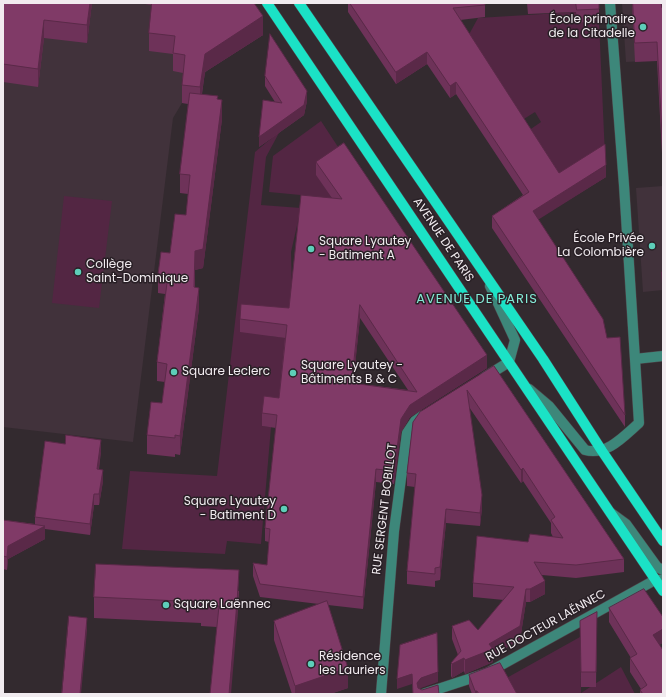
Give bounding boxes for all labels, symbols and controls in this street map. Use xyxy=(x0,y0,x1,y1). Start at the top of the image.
place label: École primaire de la Citadelle xyxy=(548,13,635,41)
marker: École primaire de la Citadelle xyxy=(638,22,648,32)
street label: AVENUE DE PARIS xyxy=(410,195,476,285)
place label: École Privée La Colombière xyxy=(557,232,644,260)
place label: Square Lyautey - Batiment A xyxy=(319,235,411,263)
marker: École Privée La Colombière xyxy=(647,241,657,251)
marker: Square Lyautey - Batiment A xyxy=(306,244,316,254)
place label: Collège Saint-Dominique xyxy=(86,258,188,286)
marker: Collège Saint-Dominique xyxy=(73,267,83,277)
district label: AVENUE DE PARIS xyxy=(416,292,538,308)
place label: Square Lyautey - Bâtiments B & C xyxy=(301,359,403,387)
place label: Square Leclerc xyxy=(182,365,270,379)
marker: Square Leclerc xyxy=(169,367,179,377)
marker: Square Lyautey - Bâtiments B & C xyxy=(288,368,298,378)
street label: RUE SERGENT BOBILLOT xyxy=(370,442,400,576)
place label: Square Lyautey - Batiment D xyxy=(184,495,276,523)
marker: Square Lyautey - Batiment D xyxy=(279,504,289,514)
street label: RUE DOCTEUR LAËNNEC xyxy=(484,587,608,665)
place label: Square Laënnec xyxy=(174,598,271,612)
marker: Square Laënnec xyxy=(161,600,171,610)
place label: Résidence les Lauriers xyxy=(319,650,385,678)
marker: Résidence les Lauriers xyxy=(306,659,316,669)

